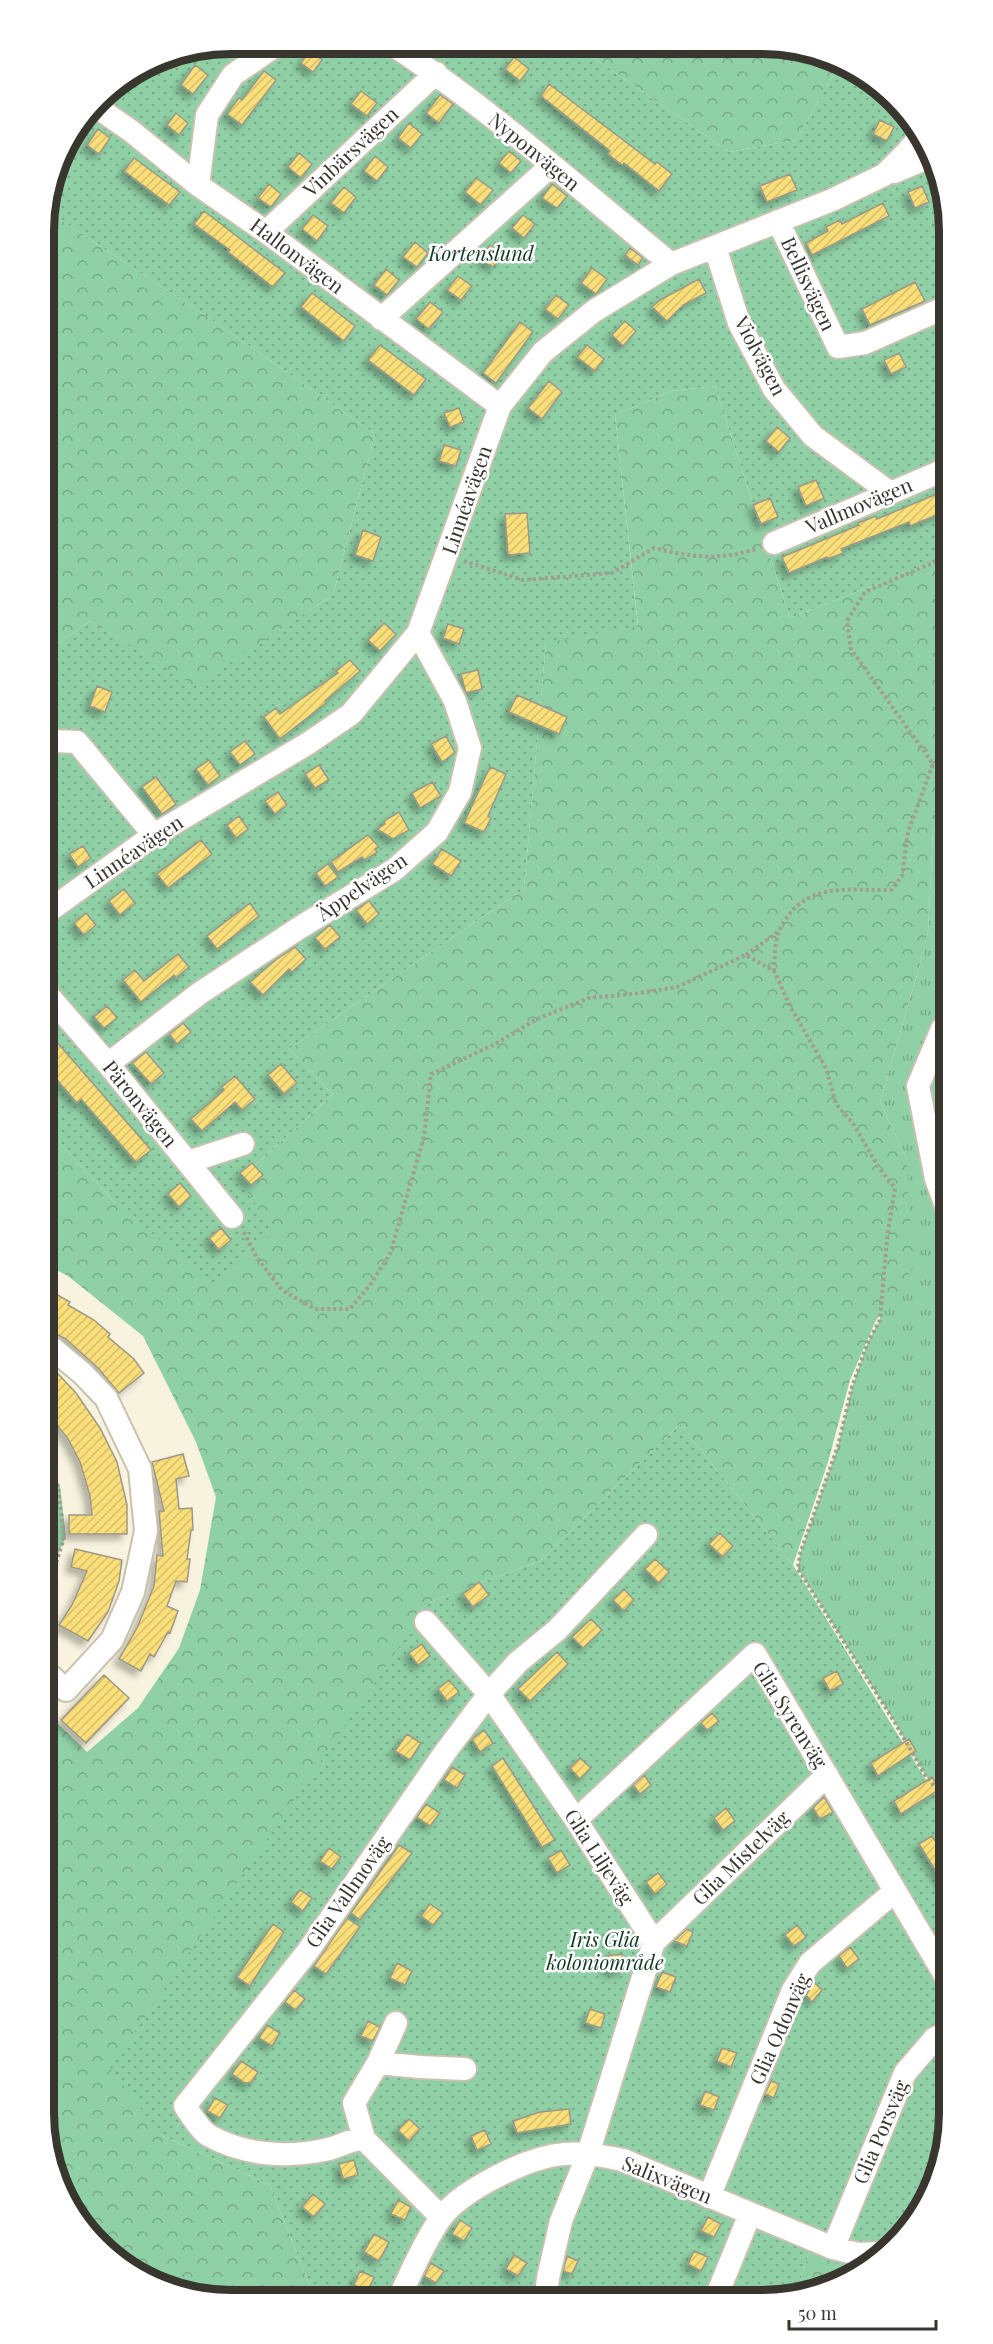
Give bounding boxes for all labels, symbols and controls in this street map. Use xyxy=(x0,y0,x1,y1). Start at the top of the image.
street label: Vinbärsvägen xyxy=(296,100,403,203)
street label: Nyponvägen xyxy=(484,106,586,196)
street label: Hallonvägen xyxy=(245,211,350,299)
street label: Bellisvägen xyxy=(776,232,843,335)
park label: Kortenslund xyxy=(427,239,535,266)
street label: Violvägen xyxy=(729,310,794,400)
street label: Linnéavägen xyxy=(434,441,497,558)
street label: Vallmovägen xyxy=(800,470,916,540)
street label: Linnéavägen xyxy=(79,808,188,894)
street label: Äppelvägen xyxy=(310,846,412,927)
street label: Päronvägen xyxy=(98,1054,185,1152)
street label: Glia Syrenväg xyxy=(748,1655,835,1773)
street label: Glia Liljeväg xyxy=(559,1803,642,1910)
street label: Glia Mistelväg xyxy=(685,1803,795,1910)
street label: Glia Vallmoväg xyxy=(298,1829,396,1953)
park label: Iris Glia koloniområde xyxy=(546,1925,664,1975)
street label: Glia Odonväg xyxy=(742,1968,815,2089)
street label: Glia Porsväg xyxy=(846,2075,914,2188)
street label: Salixvägen xyxy=(619,2148,717,2209)
scale bar xyxy=(789,2293,936,2331)
text: 50 m xyxy=(798,2301,837,2325)

